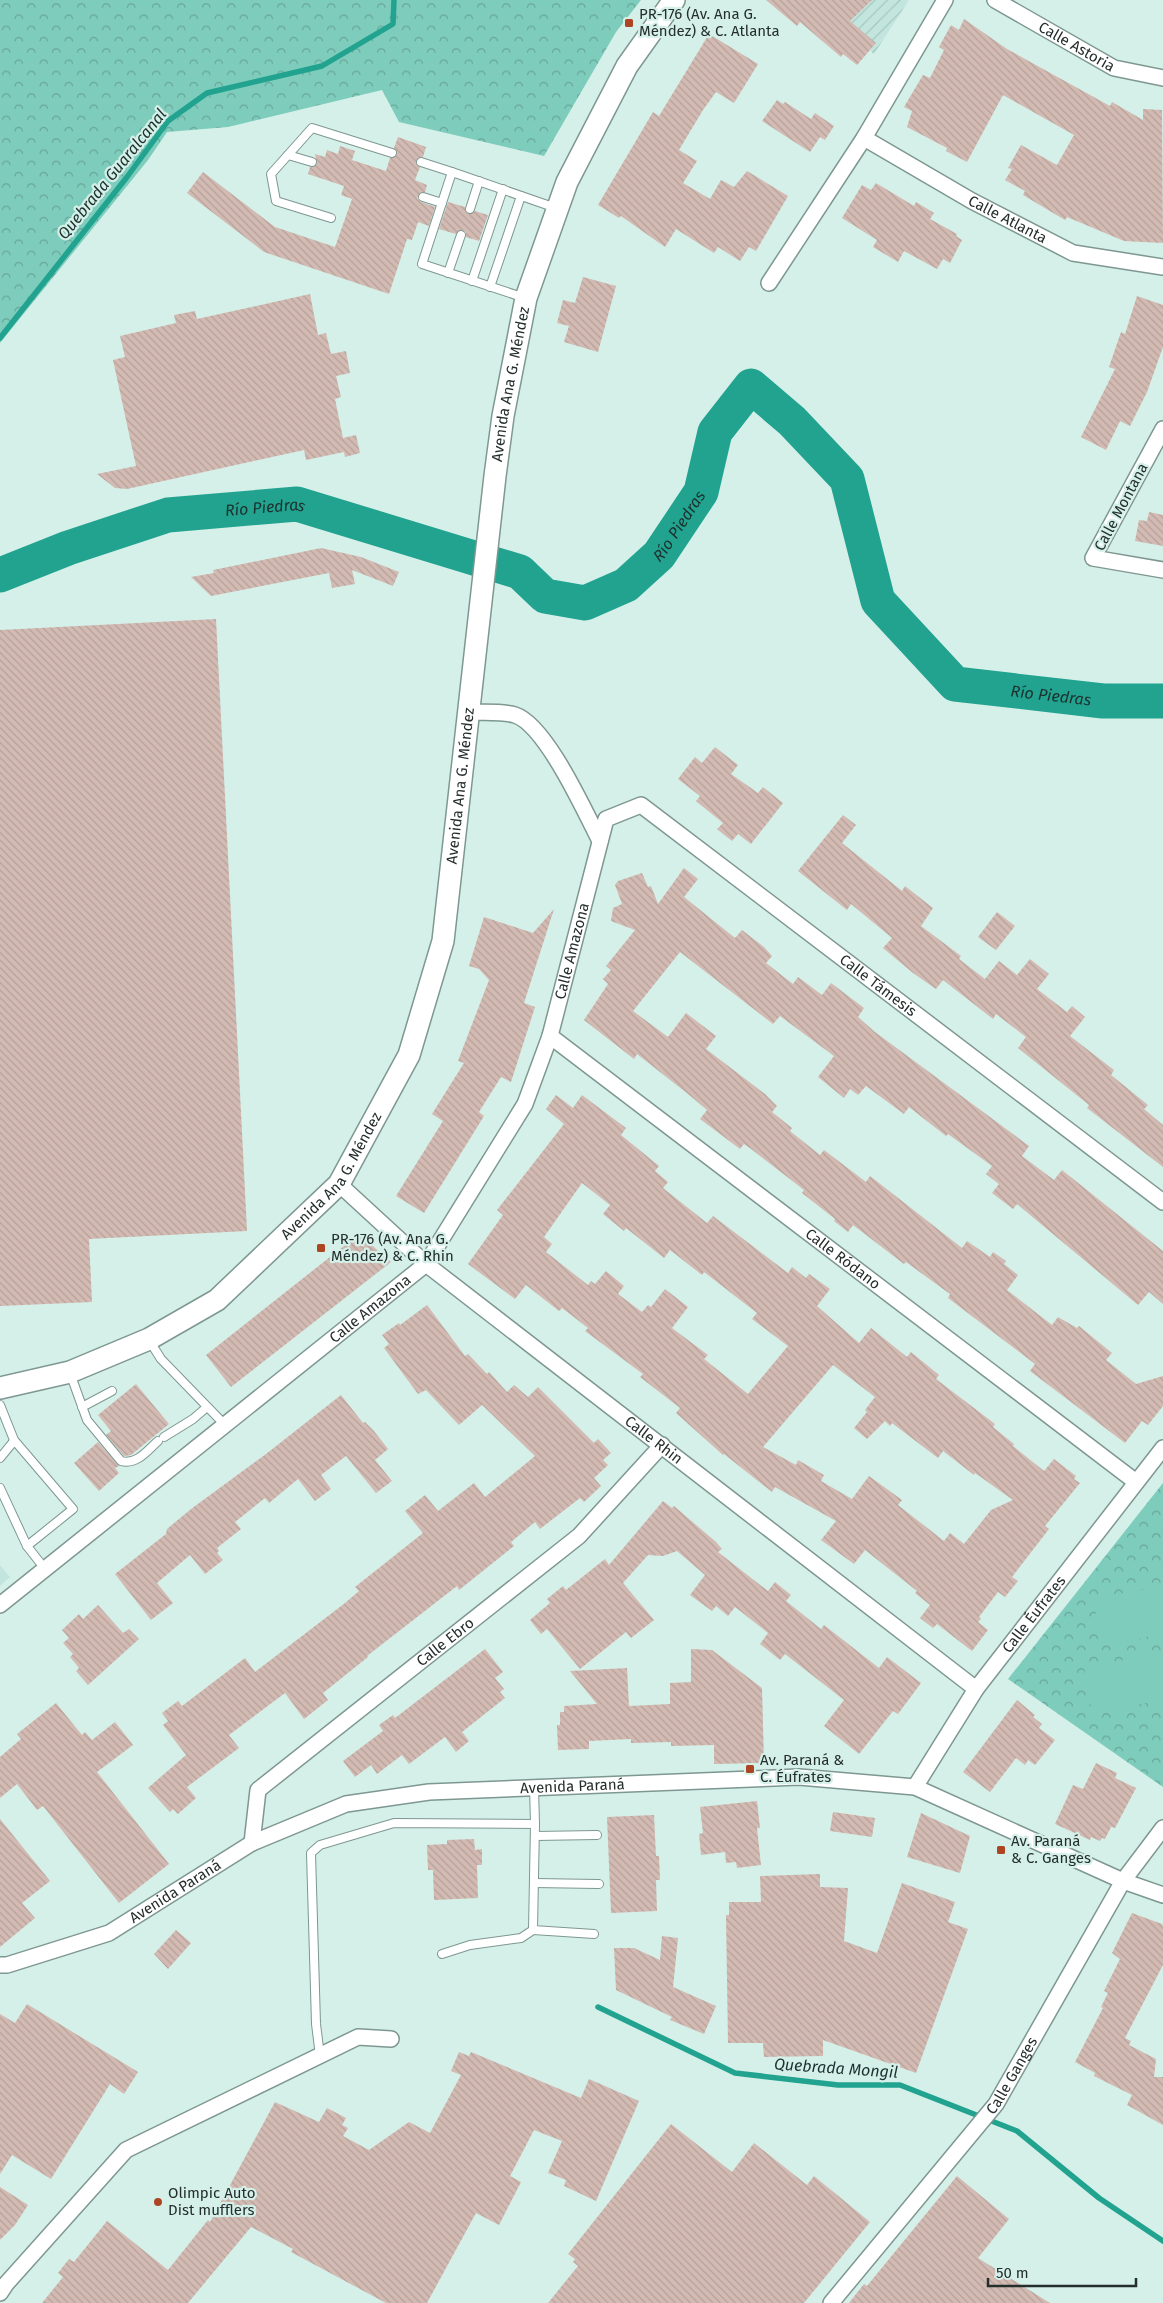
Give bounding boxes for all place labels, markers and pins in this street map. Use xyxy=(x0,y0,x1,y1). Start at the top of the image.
place label: PR-176 (Av. Ana G. Méndez) & C. Atlanta xyxy=(639,5,780,40)
marker: PR-176 (Av. Ana G. Méndez) & C. Atlanta xyxy=(623,17,635,29)
place label: PR-176 (Av. Ana G. Méndez) & C. Rhin xyxy=(331,1230,454,1265)
marker: PR-176 (Av. Ana G. Méndez) & C. Rhin xyxy=(315,1242,327,1254)
place label: Av. Paraná & C. Éufrates xyxy=(760,1751,844,1786)
marker: Av. Paraná & C. Éufrates xyxy=(744,1763,756,1775)
place label: Av. Paraná & C. Ganges xyxy=(1011,1832,1091,1867)
marker: Av. Paraná & C. Ganges xyxy=(995,1844,1007,1856)
place label: Olimpic Auto Dist mufflers xyxy=(168,2184,255,2219)
marker: Olimpic Auto Dist mufflers xyxy=(152,2196,164,2208)

